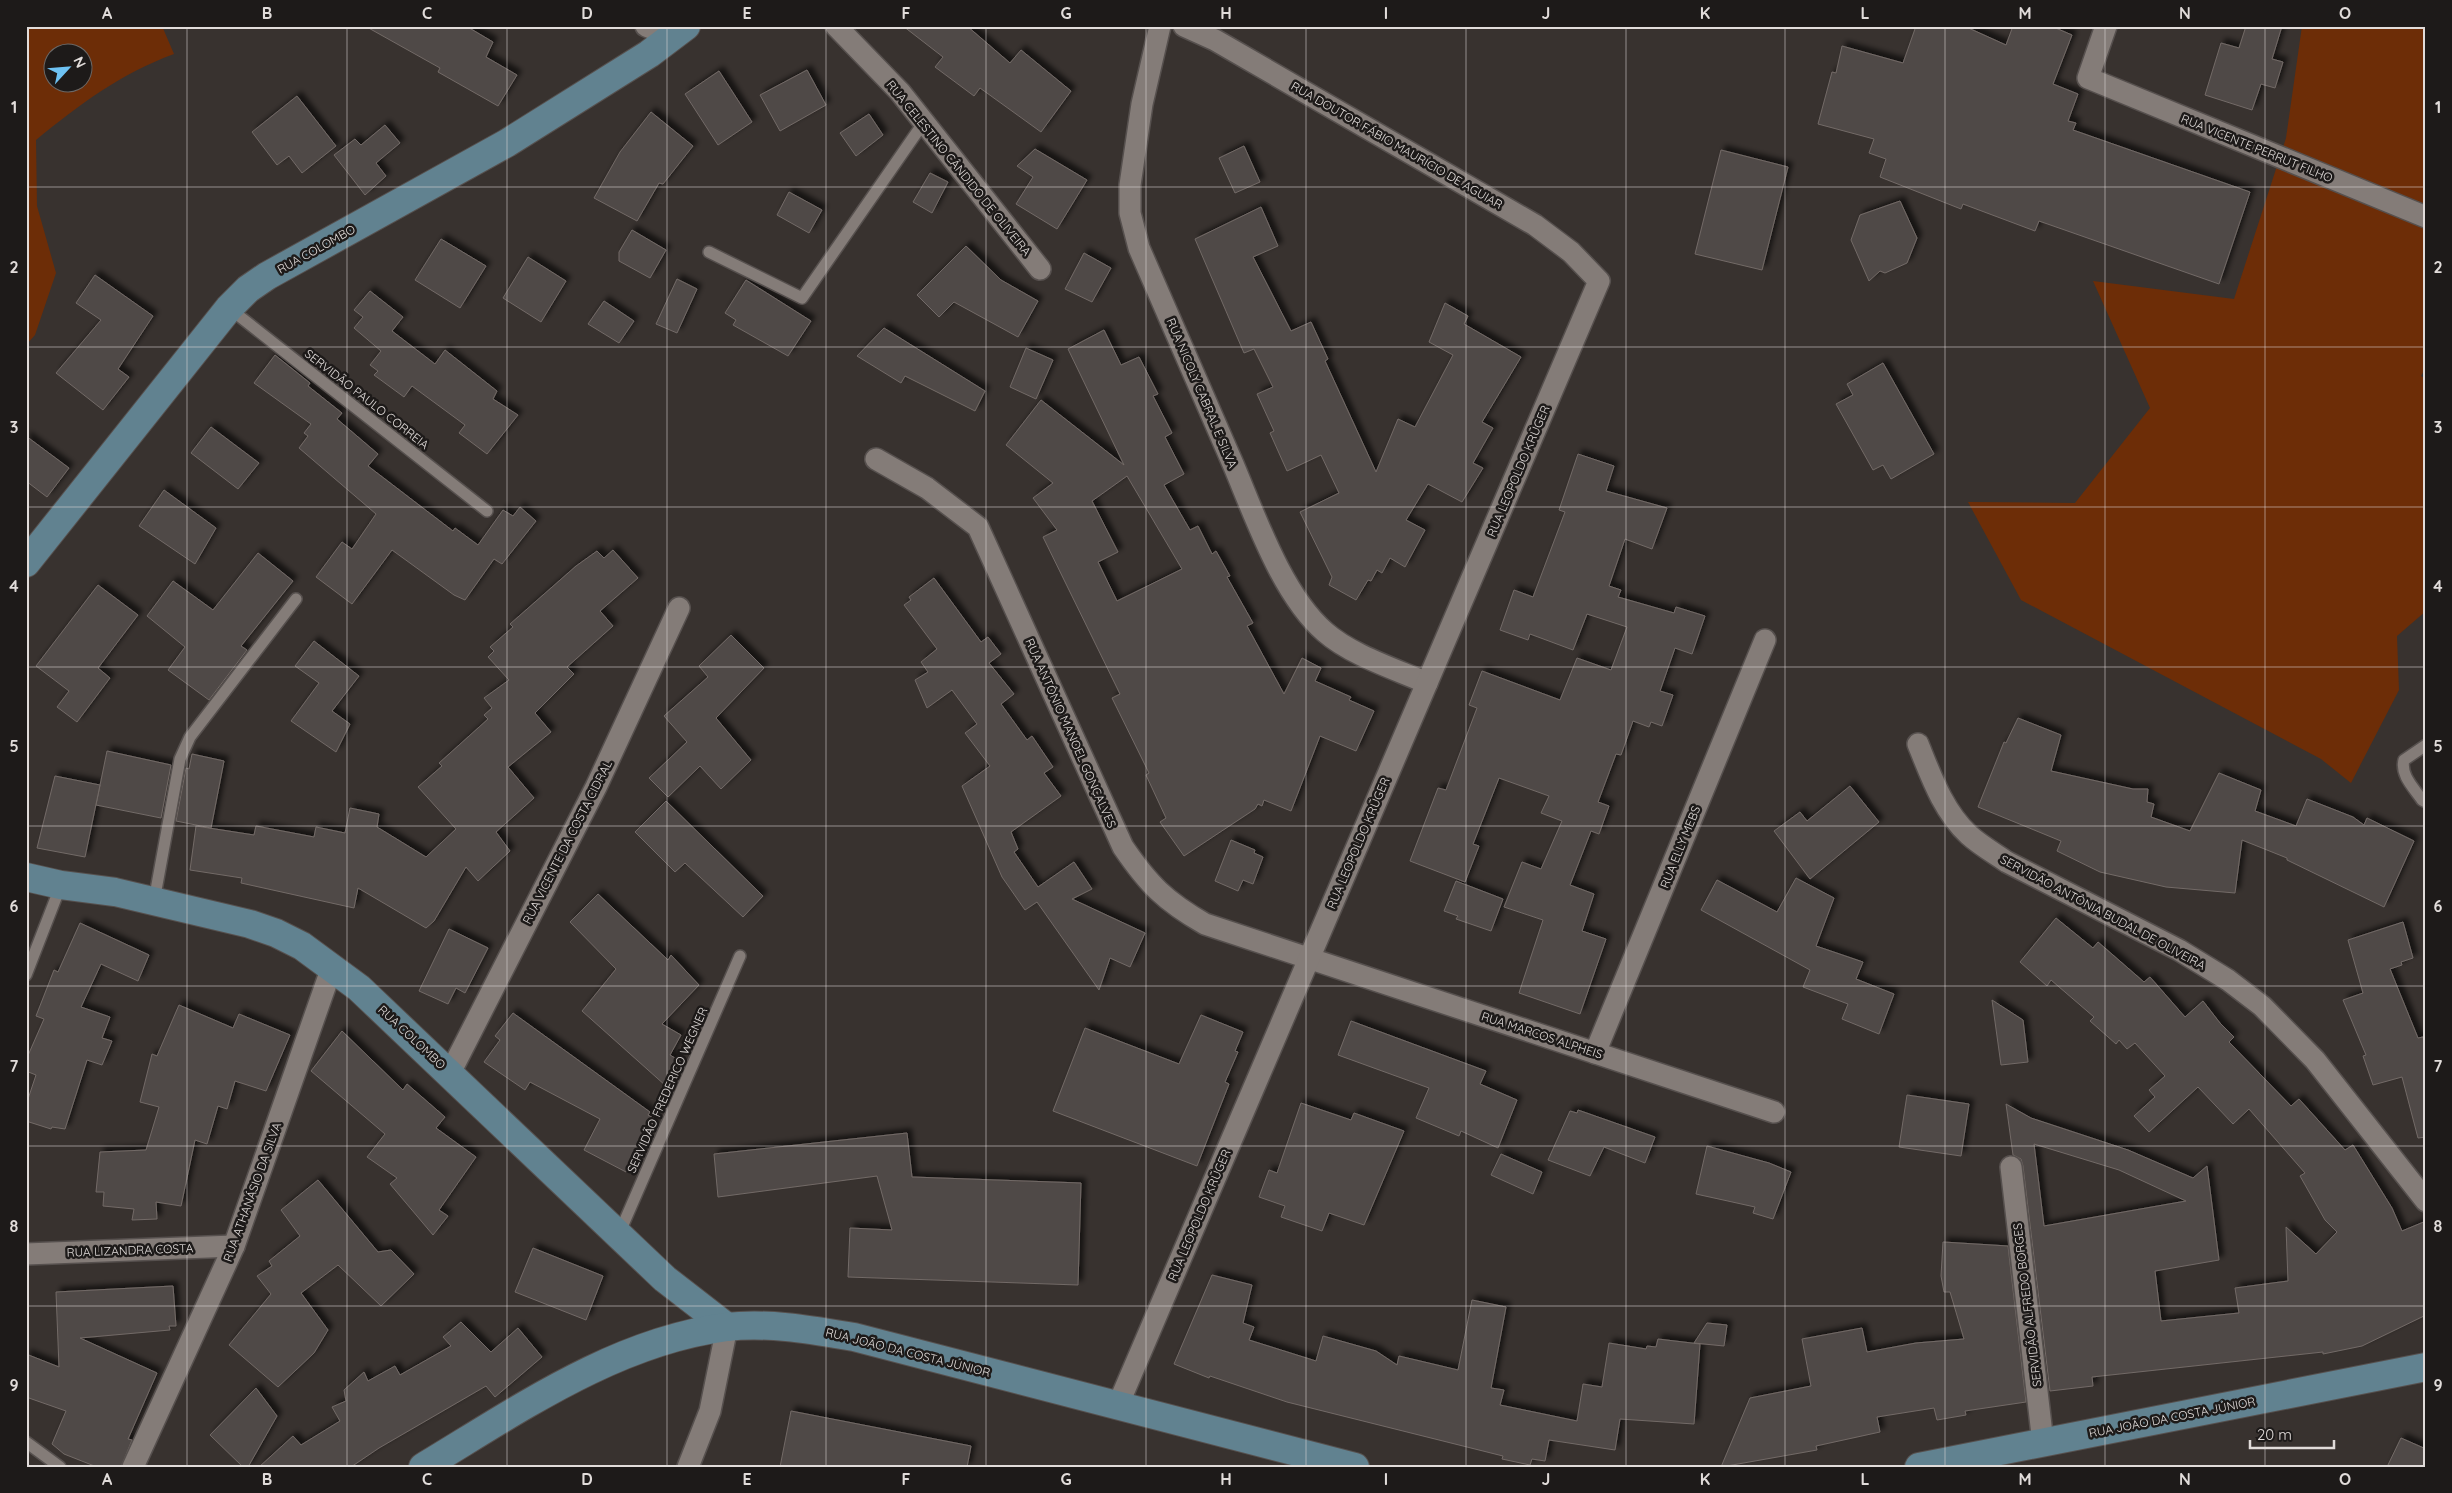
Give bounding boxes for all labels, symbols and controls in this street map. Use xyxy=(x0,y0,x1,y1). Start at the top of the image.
text: A xyxy=(102,3,113,23)
text: B xyxy=(262,3,272,23)
text: C xyxy=(422,3,432,23)
text: D xyxy=(581,3,593,23)
text: E xyxy=(742,3,752,23)
text: F xyxy=(902,3,911,23)
text: G xyxy=(1060,3,1072,23)
text: H xyxy=(1220,3,1232,23)
text: I xyxy=(1384,3,1388,23)
text: J xyxy=(1542,3,1550,23)
text: K xyxy=(1700,3,1710,23)
text: L xyxy=(1861,3,1870,23)
text: M xyxy=(2018,3,2032,23)
text: N xyxy=(2179,3,2191,23)
text: O xyxy=(2339,3,2351,23)
north arrow xyxy=(42,42,92,92)
text: N xyxy=(69,54,90,71)
street label: RUA CELESTINO CÂNDIDO DE OLIVEIRA xyxy=(883,77,1035,259)
street label: RUA DOUTOR FÁBIO MAURÍCIO DE AGUIAR xyxy=(1289,78,1505,212)
text: 1 xyxy=(11,97,17,117)
text: 1 xyxy=(2435,97,2441,117)
street label: RUA VICENTE PERRUT FILHO xyxy=(2179,111,2335,185)
street label: RUA COLOMBO xyxy=(274,221,358,277)
text: 2 xyxy=(9,257,19,277)
text: 2 xyxy=(2433,257,2443,277)
street label: RUA NICOLY CABRAL E SILVA xyxy=(1164,316,1241,471)
street label: SERVIDÃO PAULO CORREIA xyxy=(302,346,432,452)
street label: RUA LEOPOLDO KRÜGER xyxy=(1483,403,1553,539)
text: 3 xyxy=(10,417,18,437)
text: 3 xyxy=(2434,417,2442,437)
text: 4 xyxy=(9,576,19,596)
text: 4 xyxy=(2433,576,2443,596)
street label: RUA ANTÔNIO MANOEL GONÇALVES xyxy=(1022,636,1120,830)
text: 5 xyxy=(9,736,19,756)
text: 5 xyxy=(2433,736,2443,756)
street label: RUA VICENTE DA COSTA CIDRAL xyxy=(519,757,615,926)
street label: RUA LEOPOLDO KRÜGER xyxy=(1323,775,1393,911)
street label: RUA ELLY MEBS xyxy=(1657,803,1703,890)
street label: SERVIDÃO ANTÔNIA BUDAL DE OLIVEIRA xyxy=(1998,851,2208,973)
text: 6 xyxy=(10,896,19,916)
text: 6 xyxy=(2434,896,2443,916)
street label: RUA COLOMBO xyxy=(375,1002,449,1072)
street label: SERVIDÃO FREDERICO WEGNER xyxy=(624,1005,710,1175)
street label: RUA MARCOS ALPHEIS xyxy=(1479,1008,1605,1062)
text: 7 xyxy=(10,1056,19,1076)
text: 7 xyxy=(2434,1056,2443,1076)
street label: RUA ATHANÁSIO DA SILVA xyxy=(220,1120,284,1264)
street label: RUA LEOPOLDO KRÜGER xyxy=(1164,1147,1234,1283)
text: 8 xyxy=(10,1216,19,1236)
text: 8 xyxy=(2434,1216,2443,1236)
street label: SERVIDÃO ALFREDO BORGES xyxy=(2009,1222,2044,1388)
street label: RUA LIZANDRA COSTA xyxy=(66,1240,194,1260)
street label: RUA JOÃO DA COSTA JÚNIOR xyxy=(824,1324,992,1380)
text: 9 xyxy=(9,1375,19,1395)
text: 9 xyxy=(2433,1375,2443,1395)
street label: RUA JOÃO DA COSTA JÚNIOR xyxy=(2088,1393,2256,1441)
scale bar xyxy=(2250,1418,2333,1450)
text: 20 m xyxy=(2257,1425,2292,1444)
text: A xyxy=(102,1469,113,1489)
text: B xyxy=(262,1469,272,1489)
text: C xyxy=(422,1469,432,1489)
text: D xyxy=(581,1469,593,1489)
text: E xyxy=(742,1469,752,1489)
text: F xyxy=(902,1469,911,1489)
text: G xyxy=(1060,1469,1072,1489)
text: H xyxy=(1220,1469,1232,1489)
text: I xyxy=(1384,1469,1388,1489)
text: J xyxy=(1542,1469,1550,1489)
text: K xyxy=(1700,1469,1710,1489)
text: L xyxy=(1861,1469,1870,1489)
text: M xyxy=(2018,1469,2032,1489)
text: N xyxy=(2179,1469,2191,1489)
text: O xyxy=(2339,1469,2351,1489)

